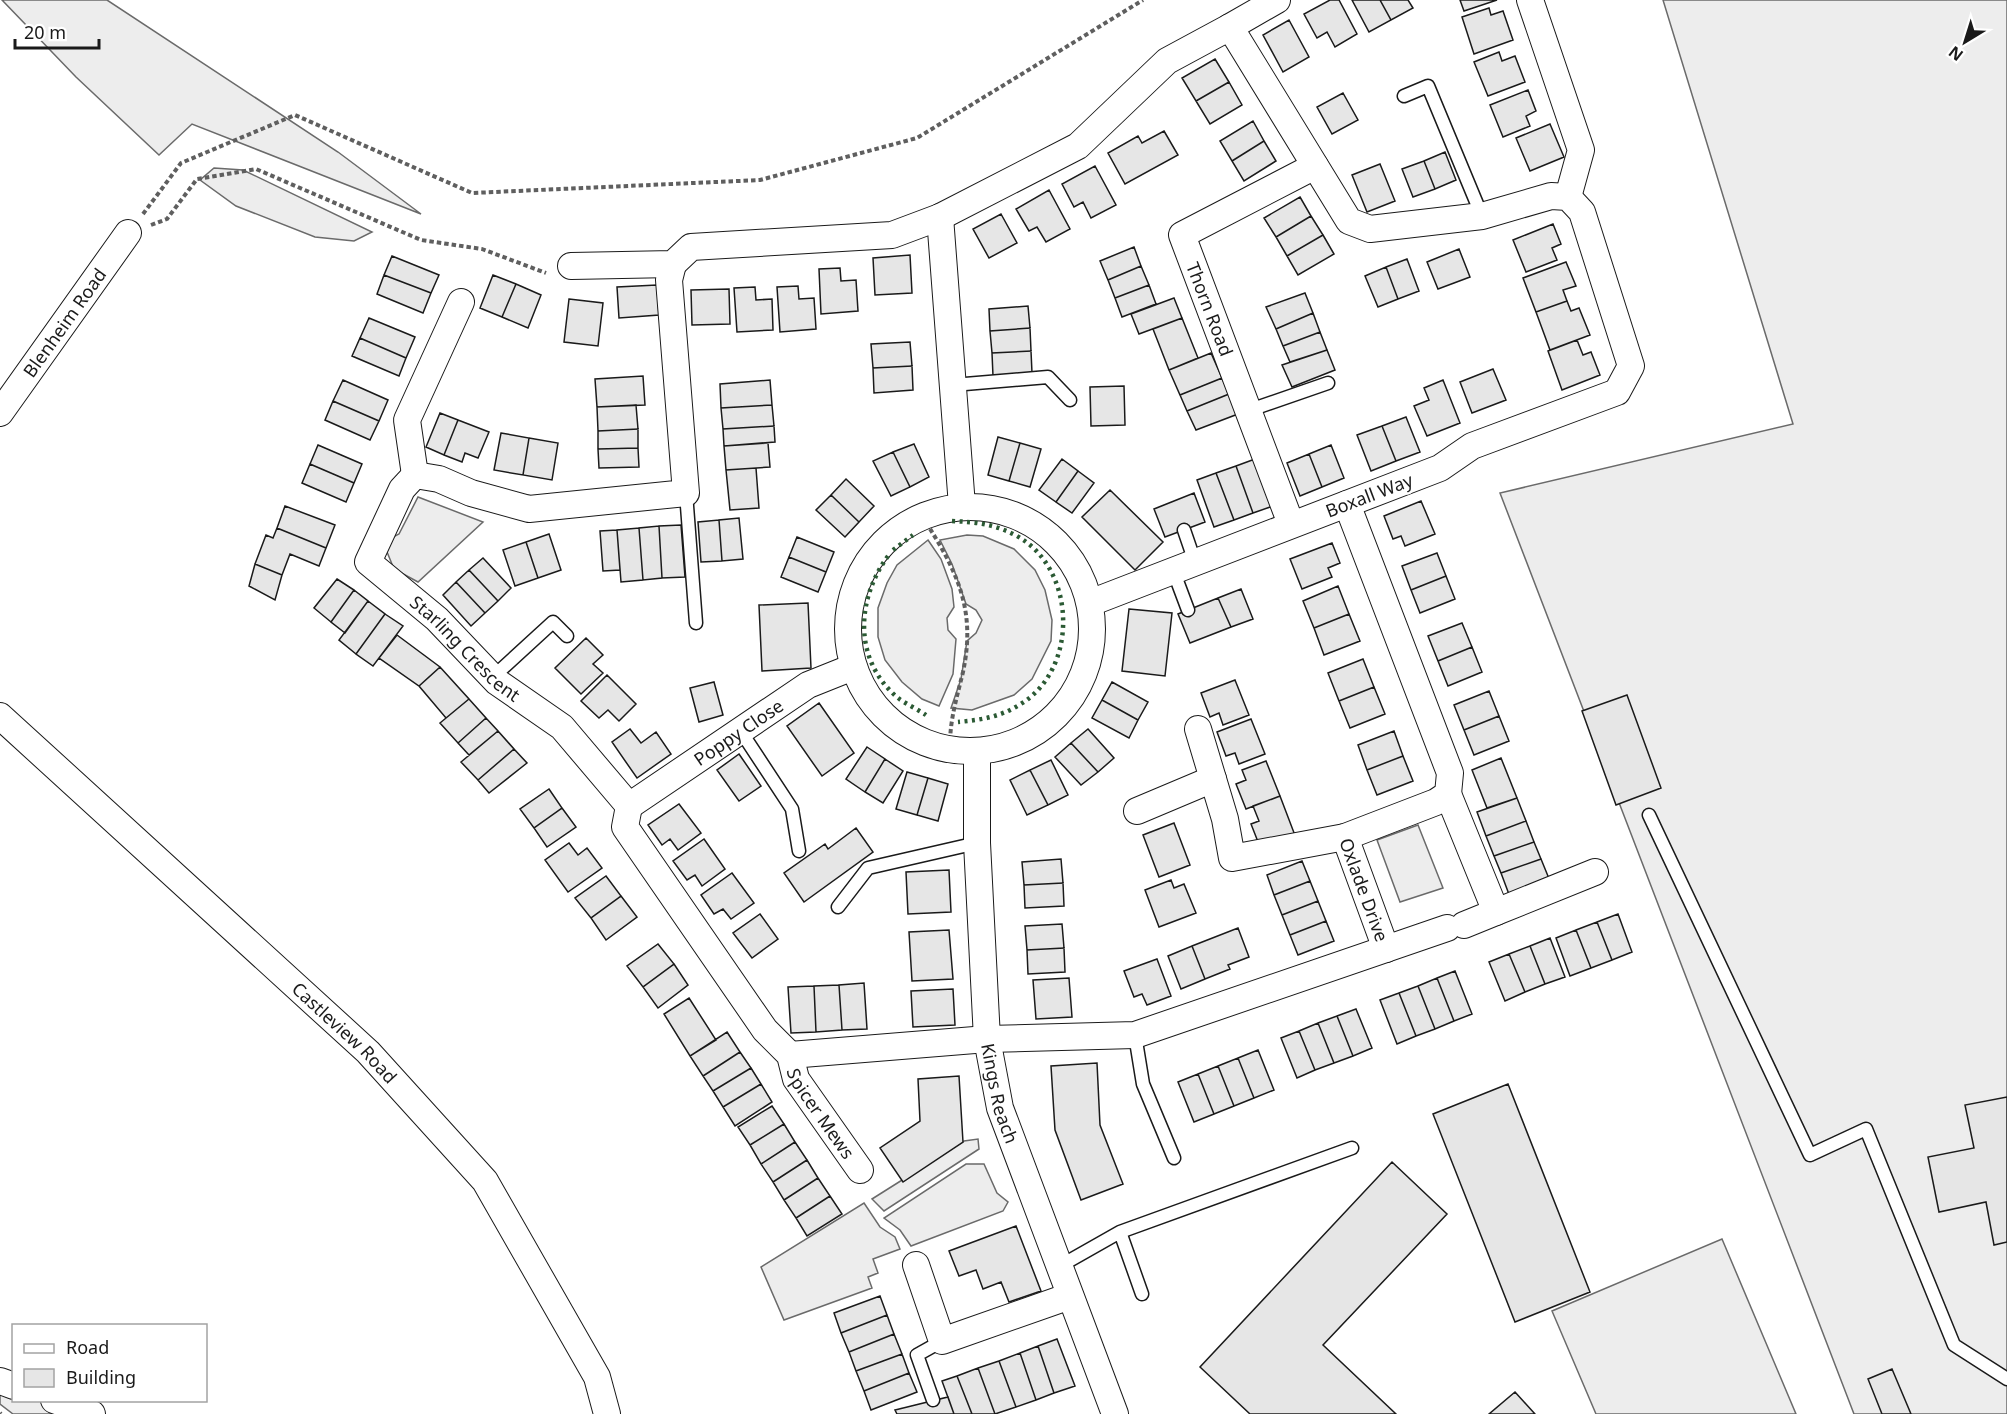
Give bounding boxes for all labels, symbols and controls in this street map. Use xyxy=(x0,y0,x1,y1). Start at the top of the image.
scale bar xyxy=(15,12,99,50)
north arrow xyxy=(1935,12,1995,72)
text: 20 m xyxy=(24,20,66,44)
text: N xyxy=(1944,41,1968,66)
street label: Thorn Road xyxy=(1181,259,1239,359)
street label: Blenheim Road xyxy=(17,263,111,382)
street label: Boxall Way xyxy=(1322,467,1417,523)
street label: Starling Crescent xyxy=(405,590,525,707)
street label: Poppy Close xyxy=(689,693,788,771)
street label: Oxlade Drive xyxy=(1334,834,1394,945)
street label: Castleview Road xyxy=(287,977,402,1088)
street label: Kings Reach xyxy=(976,1041,1024,1147)
street label: Spicer Mews xyxy=(782,1066,860,1163)
legend xyxy=(12,1324,207,1402)
text: Road xyxy=(66,1335,109,1359)
text: Building xyxy=(66,1365,136,1389)

